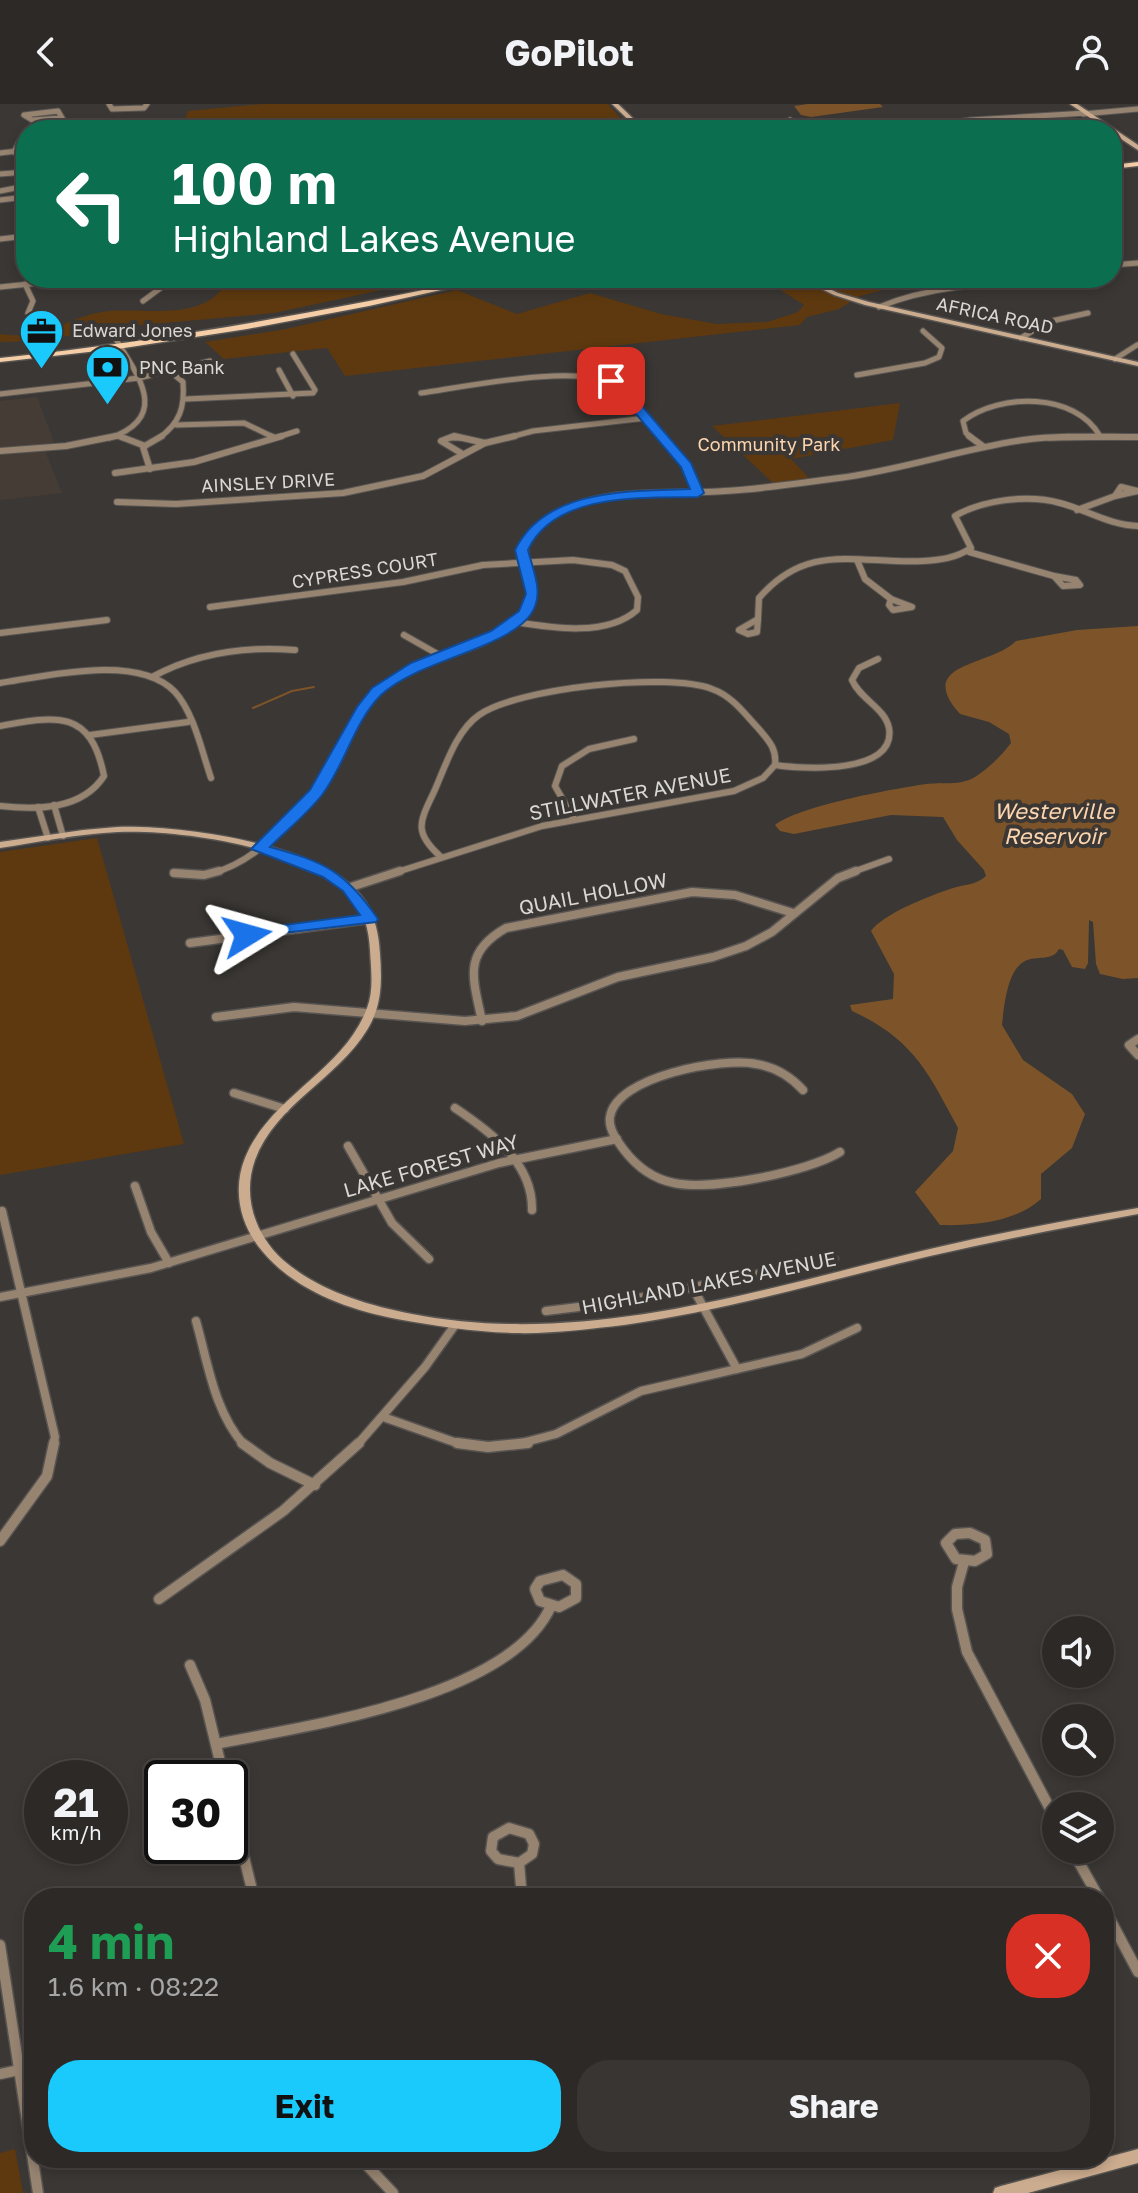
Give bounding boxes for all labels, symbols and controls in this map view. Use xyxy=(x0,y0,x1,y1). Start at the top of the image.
icon: back xyxy=(24,30,68,74)
icon: person xyxy=(1070,30,1114,74)
text: GoPilot xyxy=(504,31,634,74)
text: 100 m xyxy=(172,149,337,216)
icon: left xyxy=(40,152,144,256)
text: Highland Lakes Avenue xyxy=(172,217,575,260)
street label: AFRICA ROAD xyxy=(935,292,1056,338)
office icon: Edward Jones xyxy=(17,307,65,370)
place label: Edward Jones xyxy=(72,319,193,341)
bank icon: PNC Bank xyxy=(84,344,132,407)
pin xyxy=(577,347,645,415)
place label: PNC Bank xyxy=(139,356,225,378)
icon: arrive xyxy=(589,359,633,403)
park label: Community Park xyxy=(698,433,840,455)
street label: AINSLEY DRIVE xyxy=(201,468,335,496)
street label: CYPRESS COURT xyxy=(290,548,440,592)
street label: STILLWATER AVENUE xyxy=(527,762,733,824)
water label: Westerville Reservoir xyxy=(994,797,1116,849)
street label: QUAIL HOLLOW xyxy=(517,867,669,919)
position arrow xyxy=(205,893,289,977)
street label: LAKE FOREST WAY xyxy=(340,1129,521,1202)
street label: HIGHLAND LAKES AVENUE xyxy=(580,1246,838,1318)
map controls xyxy=(1042,1616,1114,1864)
button: sound xyxy=(1042,1616,1114,1688)
button: search xyxy=(1042,1704,1114,1776)
speed limit sign: 30 xyxy=(144,1760,248,1864)
text: 21 xyxy=(54,1778,99,1826)
button: layers xyxy=(1042,1792,1114,1864)
text: km/h xyxy=(51,1820,101,1844)
text: 4 min xyxy=(48,1912,174,1970)
button: close xyxy=(1006,1914,1090,1998)
text: 1.6 km · 08:22 xyxy=(48,1971,219,2002)
button: Exit xyxy=(48,2060,561,2152)
button: Share xyxy=(577,2060,1090,2152)

